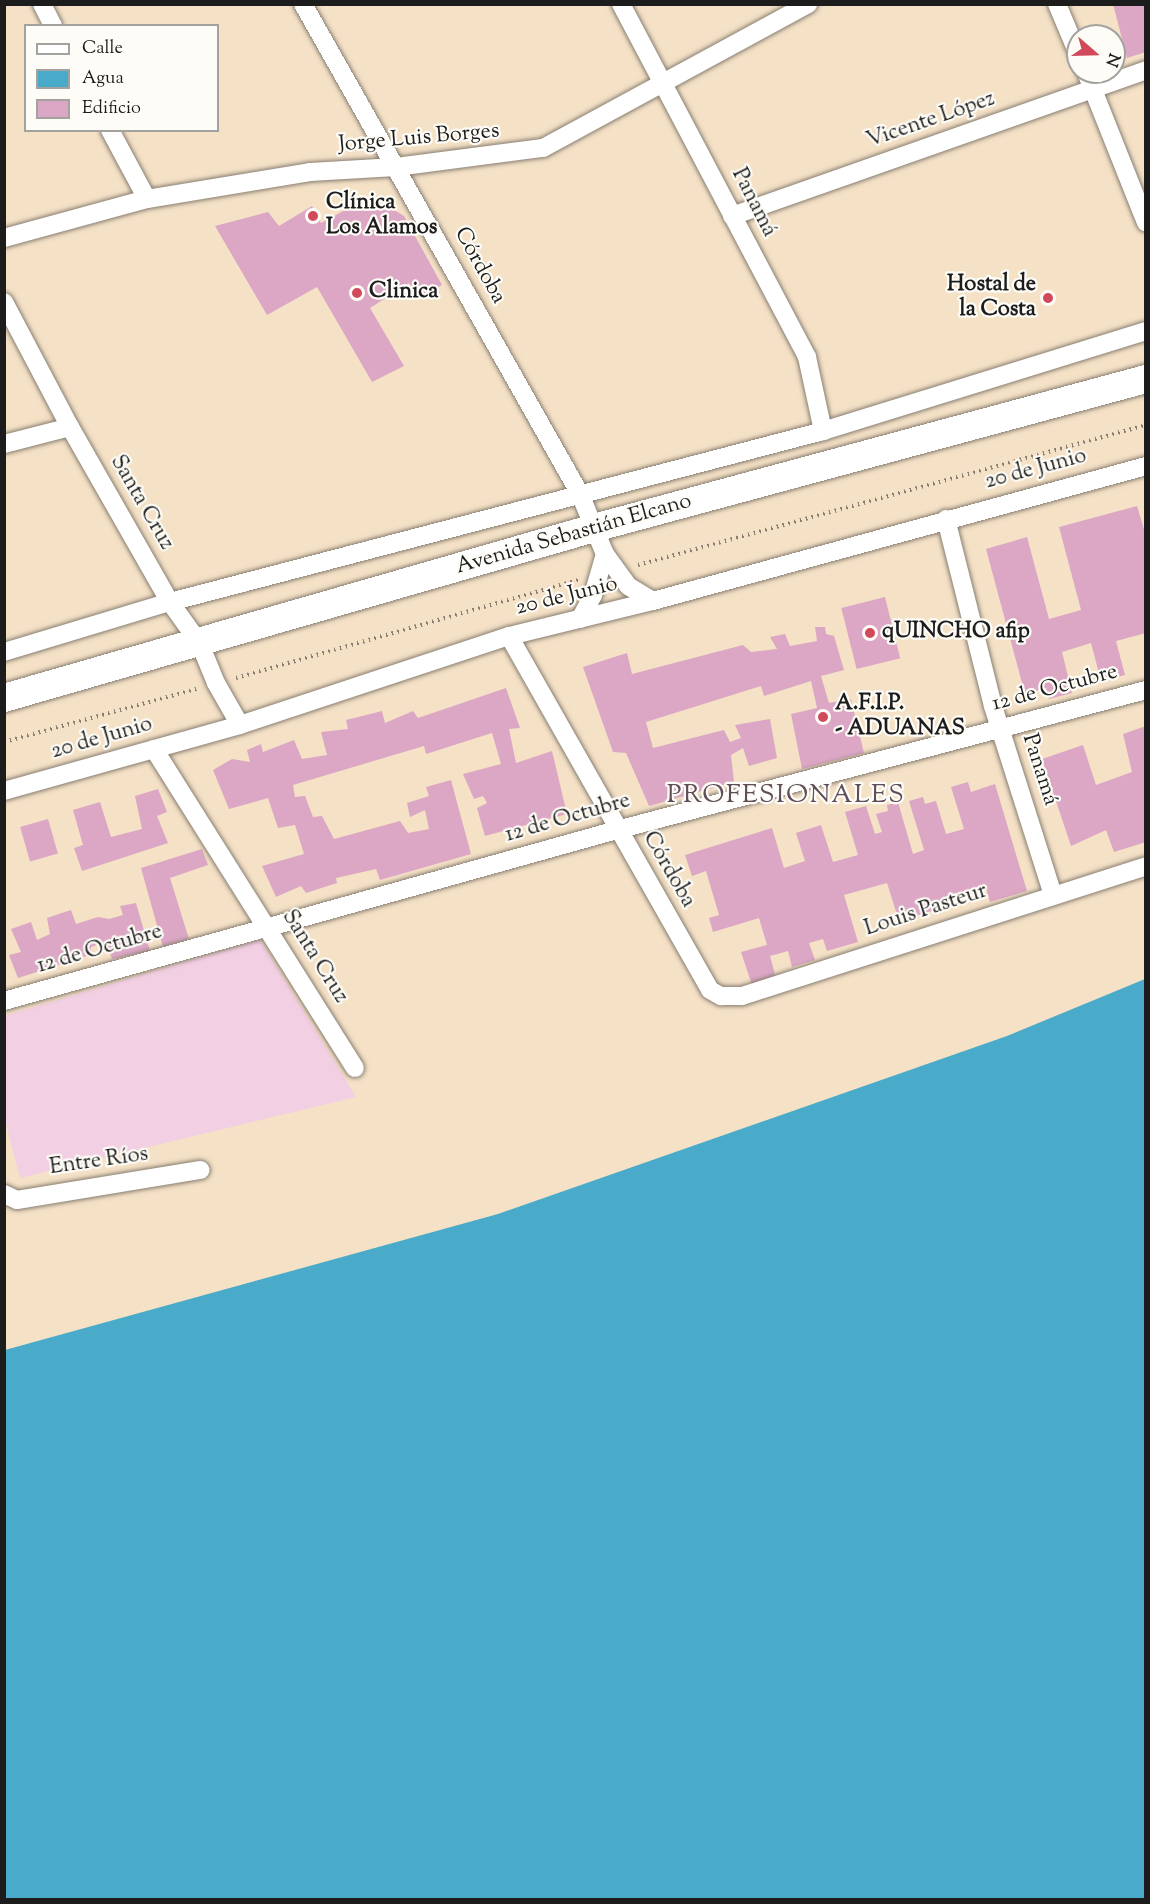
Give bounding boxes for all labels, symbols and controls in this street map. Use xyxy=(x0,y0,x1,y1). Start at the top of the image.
legend xyxy=(24,24,219,132)
north arrow xyxy=(1066,24,1126,84)
text: Calle xyxy=(82,36,123,62)
text: N xyxy=(1099,50,1124,70)
text: Agua xyxy=(82,66,124,92)
street label: Vicente López xyxy=(863,87,999,155)
text: Edificio xyxy=(82,96,141,122)
street label: Jorge Luis Borges xyxy=(337,119,501,159)
street label: Panamá xyxy=(725,164,781,242)
place label: Clínica Los Alamos xyxy=(326,190,437,242)
marker: Clínica Los Alamos xyxy=(304,207,322,225)
street label: Córdoba xyxy=(447,223,511,309)
place label: Hostal de la Costa xyxy=(947,272,1036,324)
place label: Clinica xyxy=(369,280,438,306)
marker: Clinica xyxy=(350,286,364,300)
marker: Hostal de la Costa xyxy=(1041,291,1055,305)
street label: 20 de Junio xyxy=(982,444,1090,496)
street label: Santa Cruz xyxy=(103,451,179,555)
street label: Avenida Sebastián Elcano xyxy=(453,489,695,581)
street label: 20 de Junio xyxy=(513,572,621,622)
place label: qUINCHO afip xyxy=(882,620,1030,646)
marker: qUINCHO afip xyxy=(863,626,877,640)
street label: 12 de Octubre xyxy=(989,660,1121,718)
place label: A.F.I.P. - ADUANAS xyxy=(835,691,965,742)
marker: A.F.I.P. - ADUANAS xyxy=(816,710,830,724)
street label: 20 de Junio xyxy=(48,712,156,766)
street label: Panamá xyxy=(1015,731,1063,809)
district label: PROFESIONALES xyxy=(667,780,905,812)
street label: 12 de Octubre xyxy=(502,789,634,849)
street label: Córdoba xyxy=(636,827,700,913)
street label: Louis Pasteur xyxy=(861,879,991,943)
street label: Santa Cruz xyxy=(275,905,353,1009)
street label: 12 de Octubre xyxy=(34,920,166,980)
street label: Entre Ríos xyxy=(48,1142,150,1182)

